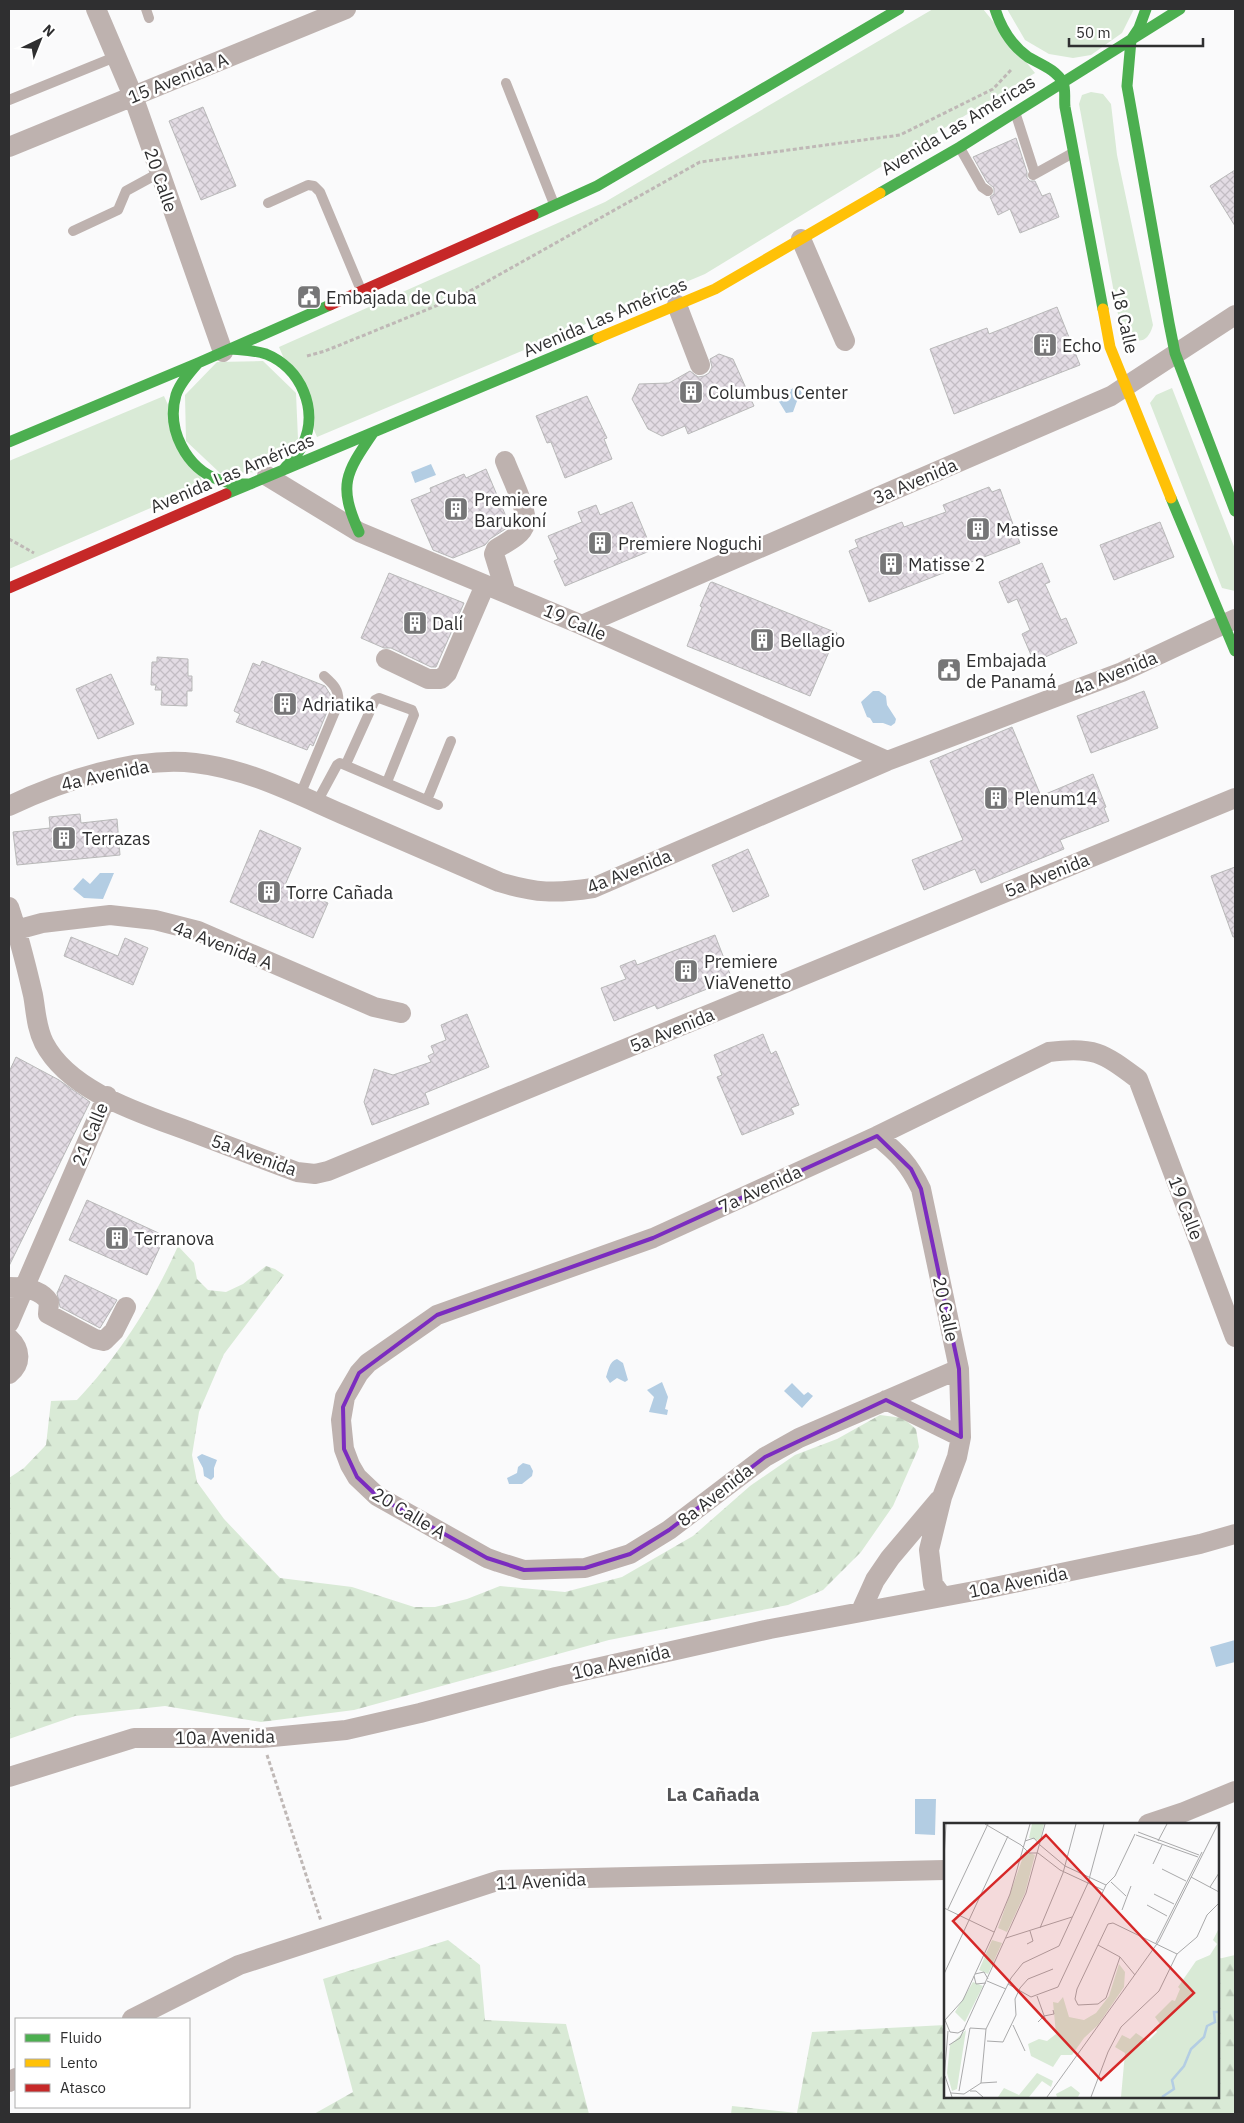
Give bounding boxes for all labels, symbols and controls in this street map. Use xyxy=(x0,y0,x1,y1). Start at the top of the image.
north arrow xyxy=(15,15,65,65)
scale bar xyxy=(1069,15,1203,47)
text: N xyxy=(39,20,59,41)
text: 50 m xyxy=(1076,23,1111,42)
street label: 15 Avenida A xyxy=(124,47,232,109)
street label: Avenida Las Américas xyxy=(877,70,1039,180)
street label: 20 Calle xyxy=(139,145,183,215)
street label: Avenida Las Américas xyxy=(519,272,691,362)
public building icon: Embajada de Cuba xyxy=(296,284,322,310)
place label: Embajada de Cuba xyxy=(326,286,477,309)
street label: 18 Calle xyxy=(1106,286,1144,356)
building icon: Echo xyxy=(1032,332,1058,358)
place label: Echo xyxy=(1062,334,1102,357)
building icon: Columbus Center xyxy=(678,379,704,405)
place label: Columbus Center xyxy=(708,381,848,404)
street label: Avenida Las Américas xyxy=(146,428,318,518)
street label: 3a Avenida xyxy=(869,453,961,509)
place label: Premiere Barukoní xyxy=(474,488,548,532)
building icon: Premiere Barukoní xyxy=(443,496,469,522)
building icon: Matisse xyxy=(965,516,991,542)
place label: Matisse xyxy=(996,518,1058,541)
building icon: Premiere Noguchi xyxy=(587,530,613,556)
place label: Premiere Noguchi xyxy=(618,532,762,555)
building icon: Matisse 2 xyxy=(878,551,904,577)
place label: Matisse 2 xyxy=(908,553,985,576)
street label: 19 Calle xyxy=(540,598,610,646)
building icon: Dalí xyxy=(402,610,428,636)
place label: Dalí xyxy=(432,612,464,635)
building icon: Bellagio xyxy=(749,627,775,653)
place label: Bellagio xyxy=(780,629,845,652)
street label: 4a Avenida xyxy=(1069,645,1161,700)
place label: Embajada de Panamá xyxy=(966,649,1056,693)
public building icon: Embajada de Panamá xyxy=(936,657,962,683)
building icon: Adriatika xyxy=(272,691,298,717)
place label: Adriatika xyxy=(302,693,375,716)
street label: 4a Avenida xyxy=(59,754,151,796)
building icon: Plenum14 xyxy=(983,785,1009,811)
place label: Plenum14 xyxy=(1014,787,1098,810)
building icon: Terrazas xyxy=(51,825,77,851)
place label: Terrazas xyxy=(82,827,151,850)
street label: 4a Avenida xyxy=(583,843,675,898)
street label: 5a Avenida xyxy=(1001,847,1093,902)
building icon: Torre Cañada xyxy=(256,879,282,905)
place label: Torre Cañada xyxy=(286,881,394,904)
street label: 4a Avenida A xyxy=(170,915,277,975)
place label: Premiere ViaVenetto xyxy=(704,950,791,994)
building icon: Premiere ViaVenetto xyxy=(673,958,699,984)
street label: 5a Avenida xyxy=(626,1002,718,1057)
street label: 21 Calle xyxy=(67,1099,113,1169)
street label: 5a Avenida xyxy=(208,1129,300,1181)
street label: 7a Avenida xyxy=(715,1160,806,1218)
street label: 19 Calle xyxy=(1163,1173,1209,1243)
building icon: Terranova xyxy=(104,1225,130,1251)
place label: Terranova xyxy=(134,1227,215,1250)
street label: 20 Calle xyxy=(928,1274,964,1344)
street label: 8a Avenida xyxy=(673,1458,758,1532)
street label: 20 Calle A xyxy=(368,1482,450,1544)
street label: 10a Avenida xyxy=(967,1561,1070,1603)
street label: 10a Avenida xyxy=(570,1639,673,1684)
street label: 10a Avenida xyxy=(175,1725,276,1749)
district label: La Cañada xyxy=(666,1782,760,1806)
inset map xyxy=(944,1823,1219,2098)
street label: 11 Avenida xyxy=(495,1867,587,1895)
legend xyxy=(15,2018,190,2108)
text: Fluido xyxy=(60,2028,102,2047)
text: Lento xyxy=(60,2053,98,2072)
text: Atasco xyxy=(60,2078,106,2097)

